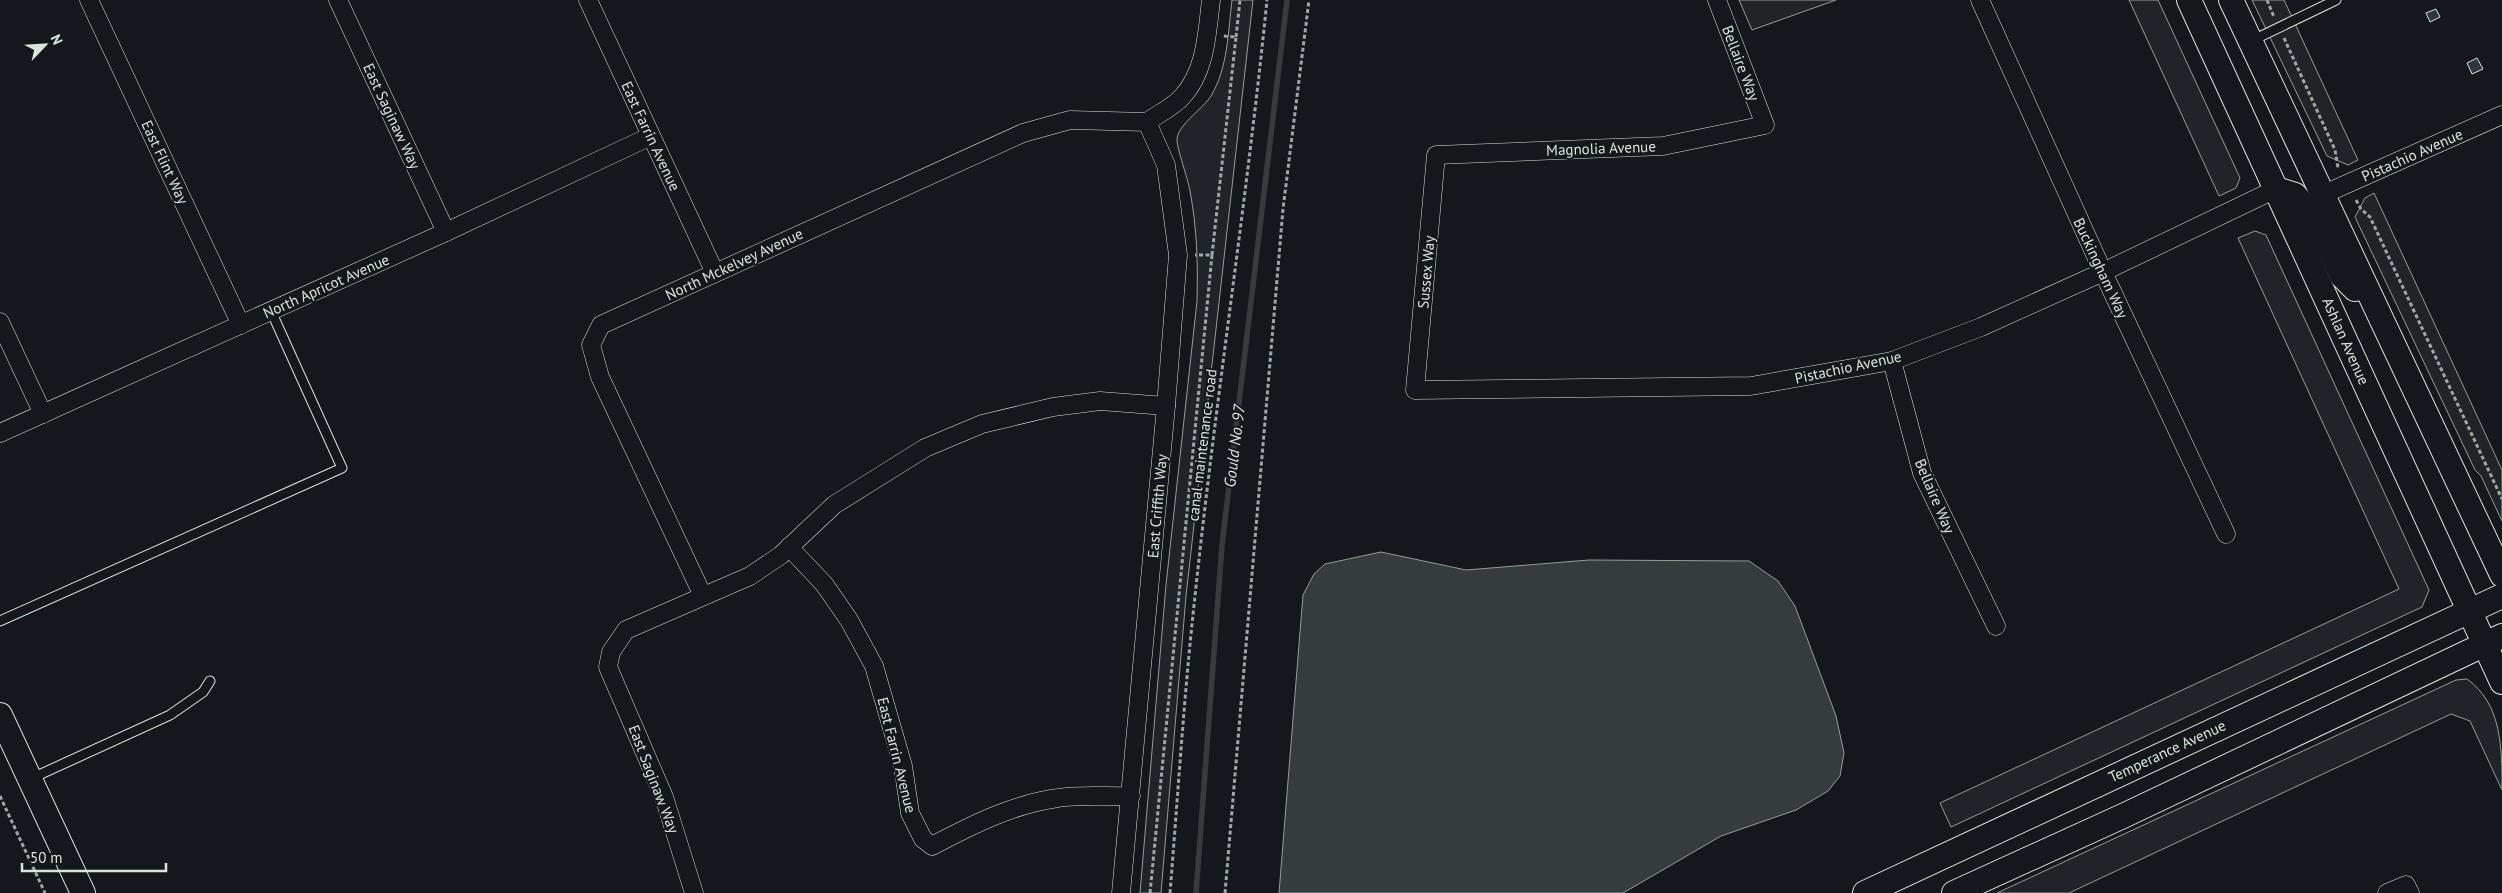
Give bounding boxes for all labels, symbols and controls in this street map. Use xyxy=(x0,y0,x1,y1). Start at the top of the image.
north arrow xyxy=(20,20,70,70)
street label: Bellaire Way xyxy=(1718,23,1764,103)
text: N xyxy=(47,32,67,47)
street label: East Saginaw Way xyxy=(359,60,425,172)
street label: East Farrin Avenue xyxy=(617,78,685,194)
street label: East Flint Way xyxy=(137,117,193,207)
street label: Pistachio Avenue xyxy=(2359,124,2465,186)
street label: Magnolia Avenue xyxy=(1546,137,1656,159)
street label: Buckingham Way xyxy=(2069,215,2133,321)
street label: North Mckelvey Avenue xyxy=(662,224,806,304)
street label: Sussex Way xyxy=(1413,235,1439,309)
street label: North Apricot Avenue xyxy=(260,250,392,322)
street label: Ashlan Avenue xyxy=(2318,294,2374,388)
street label: Pistachio Avenue xyxy=(1793,346,1903,388)
street label: canal maintenance road xyxy=(1183,368,1221,522)
water label: Gould No. 97 xyxy=(1219,402,1249,488)
street label: East Criffith Way xyxy=(1143,453,1171,559)
street label: Bellaire Way xyxy=(1911,456,1959,536)
street label: East Farrin Avenue xyxy=(873,695,921,815)
street label: Temperance Avenue xyxy=(2105,716,2229,786)
street label: East Saginaw Way xyxy=(625,722,683,836)
scale bar xyxy=(22,840,166,872)
text: 50 m xyxy=(30,848,63,867)

